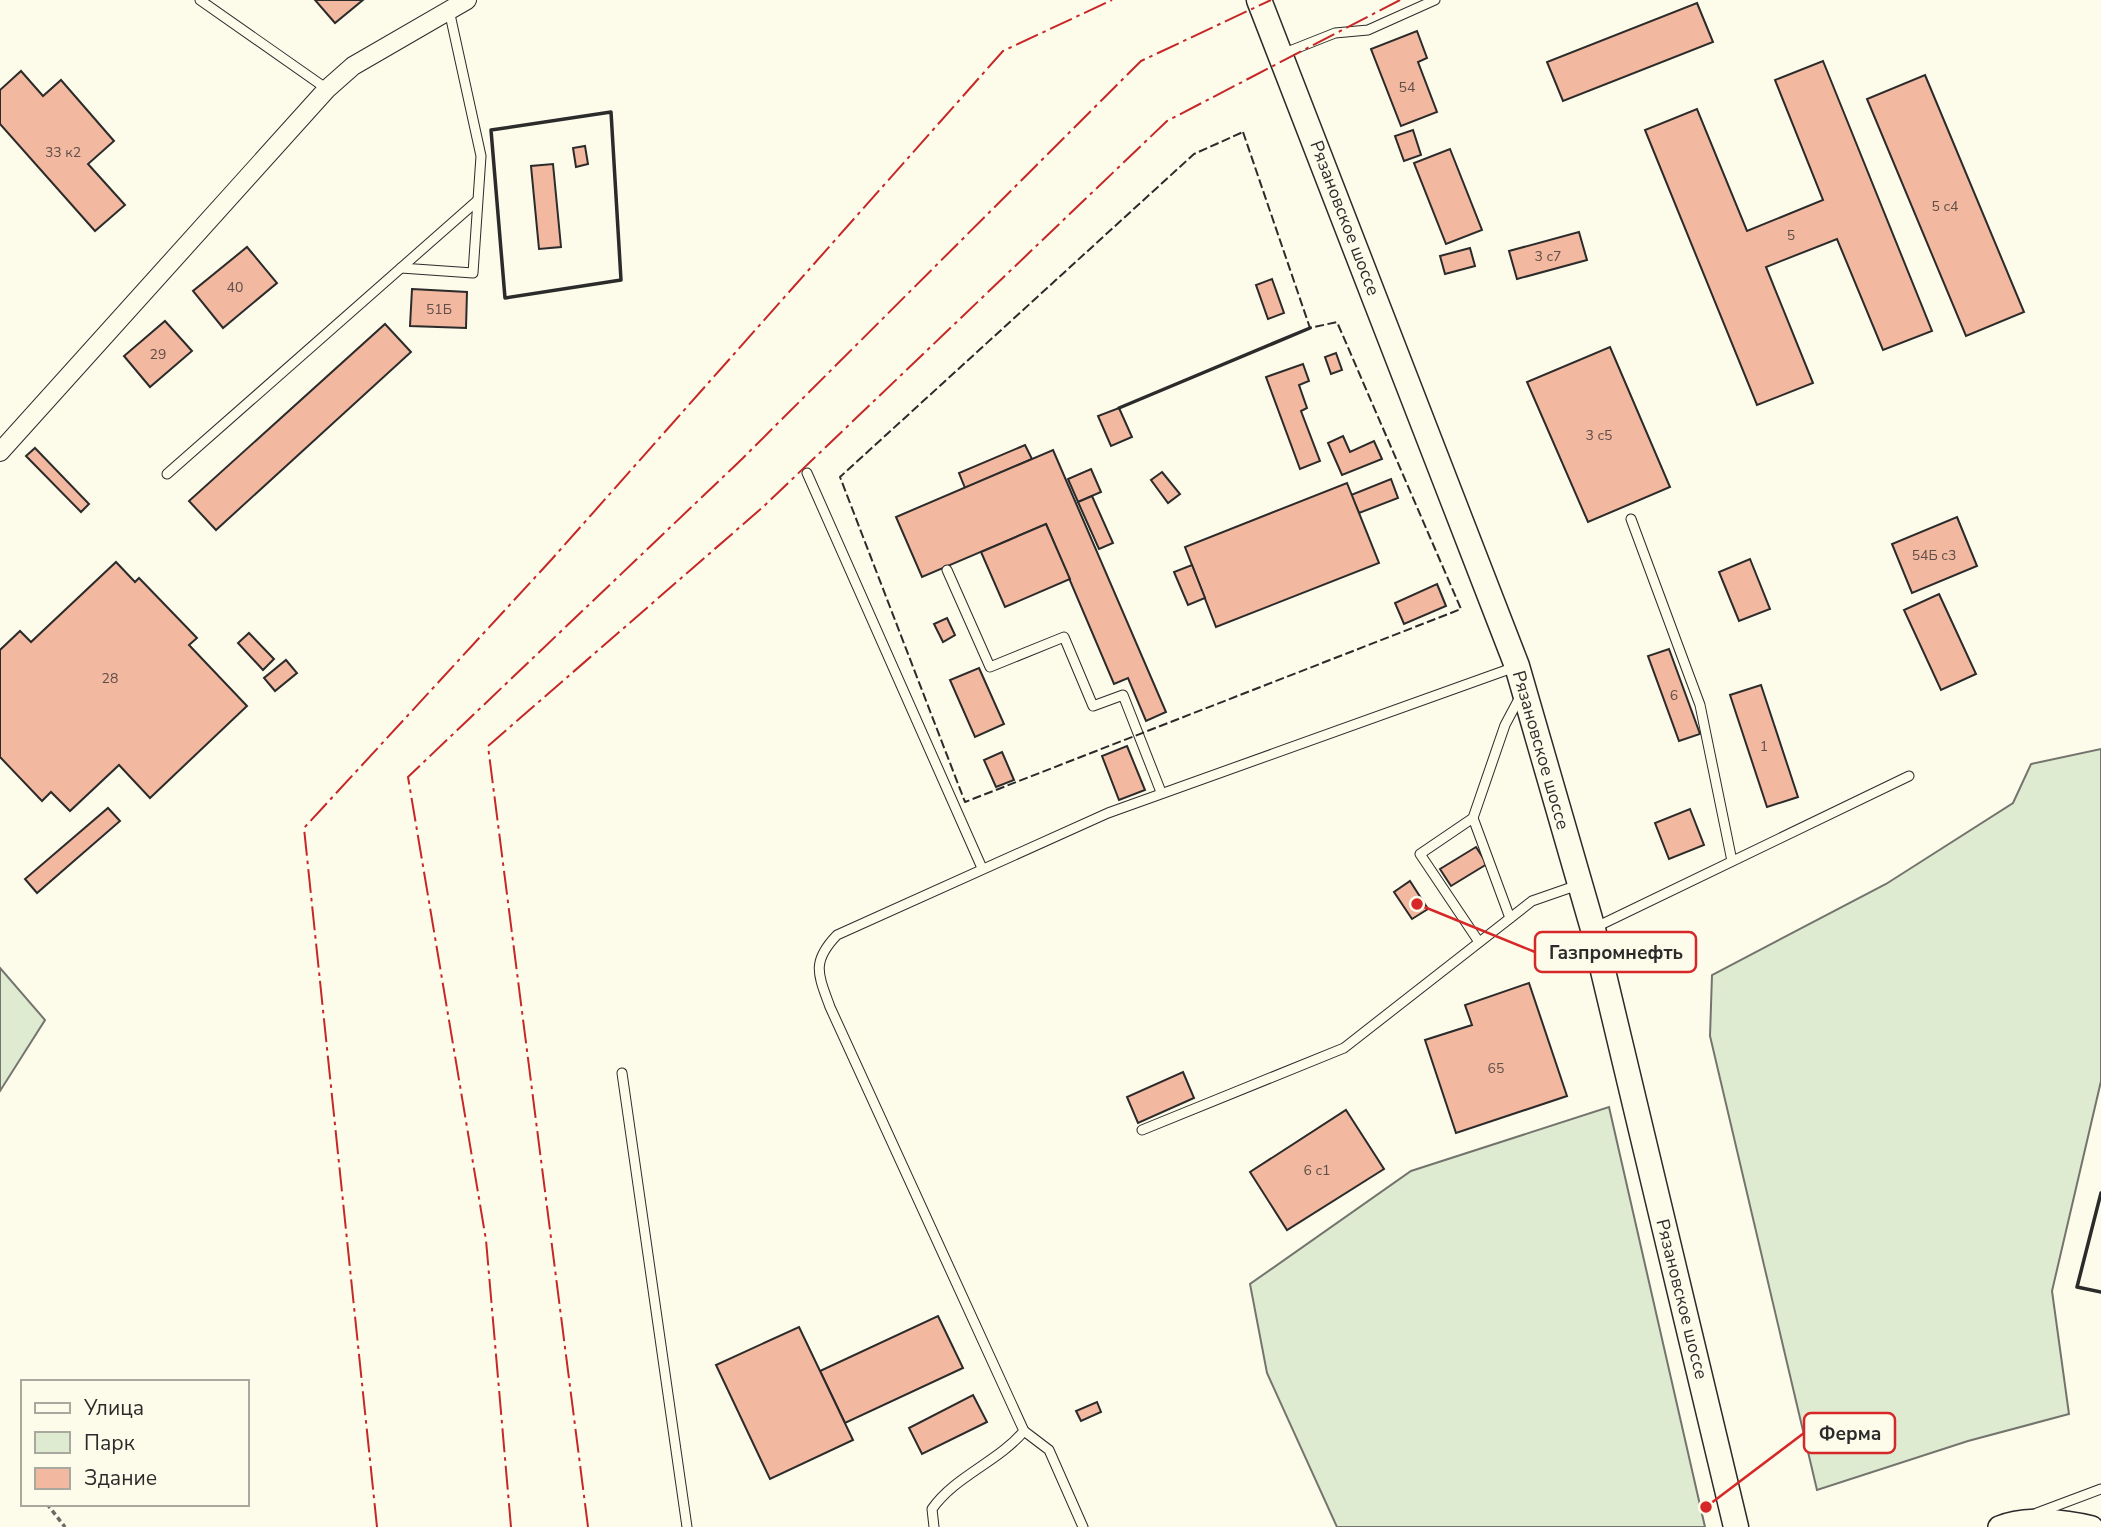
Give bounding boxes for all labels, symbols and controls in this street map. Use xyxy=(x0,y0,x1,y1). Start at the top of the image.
house number: 54 xyxy=(1399,78,1415,97)
street label: Рязановское шоссе xyxy=(1304,137,1386,299)
house number: 33 к2 xyxy=(45,143,81,162)
house number: 5 с4 xyxy=(1931,197,1959,216)
house number: 5 xyxy=(1787,226,1795,245)
house number: 3 с7 xyxy=(1534,247,1562,266)
house number: 40 xyxy=(227,278,243,297)
house number: 51Б xyxy=(426,300,452,319)
house number: 29 xyxy=(150,345,166,364)
house number: 3 с5 xyxy=(1585,426,1613,445)
house number: 54Б с3 xyxy=(1912,546,1956,565)
street label: Рязановское шоссе xyxy=(1507,668,1575,832)
house number: 28 xyxy=(102,669,118,688)
house number: 6 xyxy=(1670,686,1678,705)
house number: 1 xyxy=(1760,737,1768,756)
callout: Газпромнефть xyxy=(1535,932,1696,972)
text: Газпромнефть xyxy=(1549,940,1683,966)
house number: 65 xyxy=(1488,1059,1504,1078)
house number: 6 с1 xyxy=(1303,1161,1331,1180)
street label: Рязановское шоссе xyxy=(1650,1216,1714,1382)
legend xyxy=(21,1380,248,1506)
text: Улица xyxy=(83,1394,144,1422)
callout: Ферма xyxy=(1804,1413,1895,1453)
text: Ферма xyxy=(1819,1421,1881,1447)
text: Парк xyxy=(84,1429,136,1457)
text: Здание xyxy=(84,1464,157,1492)

